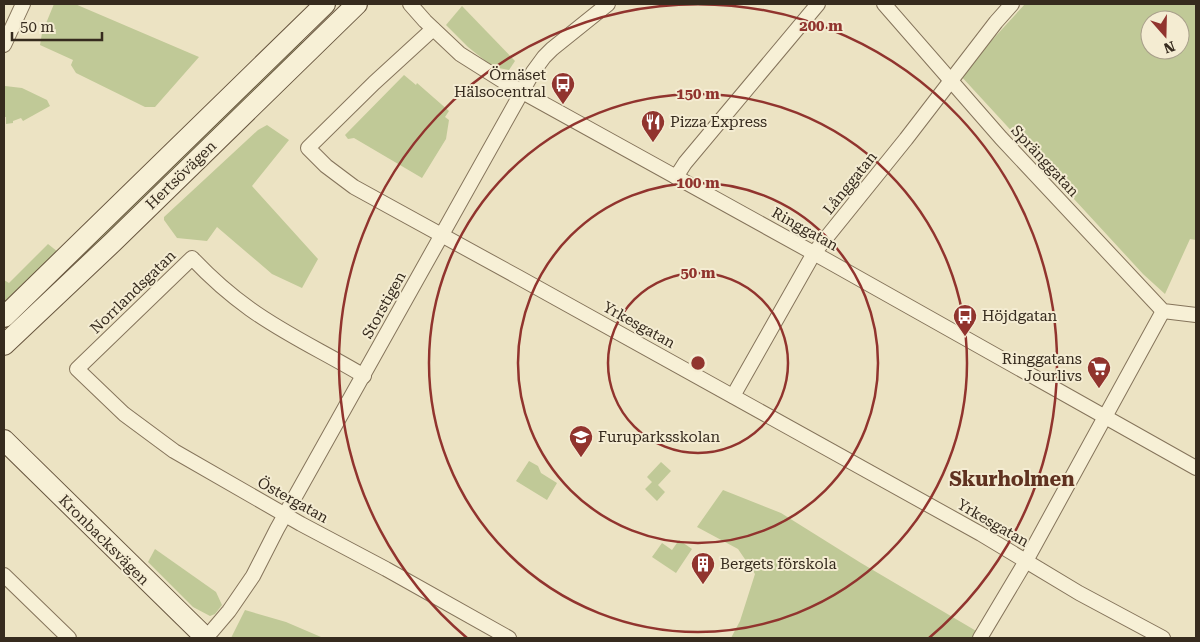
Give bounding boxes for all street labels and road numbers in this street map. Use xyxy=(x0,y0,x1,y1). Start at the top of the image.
street label: Spränggatan xyxy=(1007,121,1083,201)
street label: Hertsövägen xyxy=(142,137,220,213)
street label: Långgatan xyxy=(819,148,881,218)
street label: Ringgatan xyxy=(769,203,842,255)
street label: Norrlandsgatan xyxy=(86,246,180,337)
street label: Storstigen xyxy=(358,268,410,342)
street label: Yrkesgatan xyxy=(600,298,679,352)
street label: Östergatan xyxy=(254,473,332,527)
street label: Kronbacksvägen xyxy=(55,491,153,589)
street label: Yrkesgatan xyxy=(954,495,1032,551)

